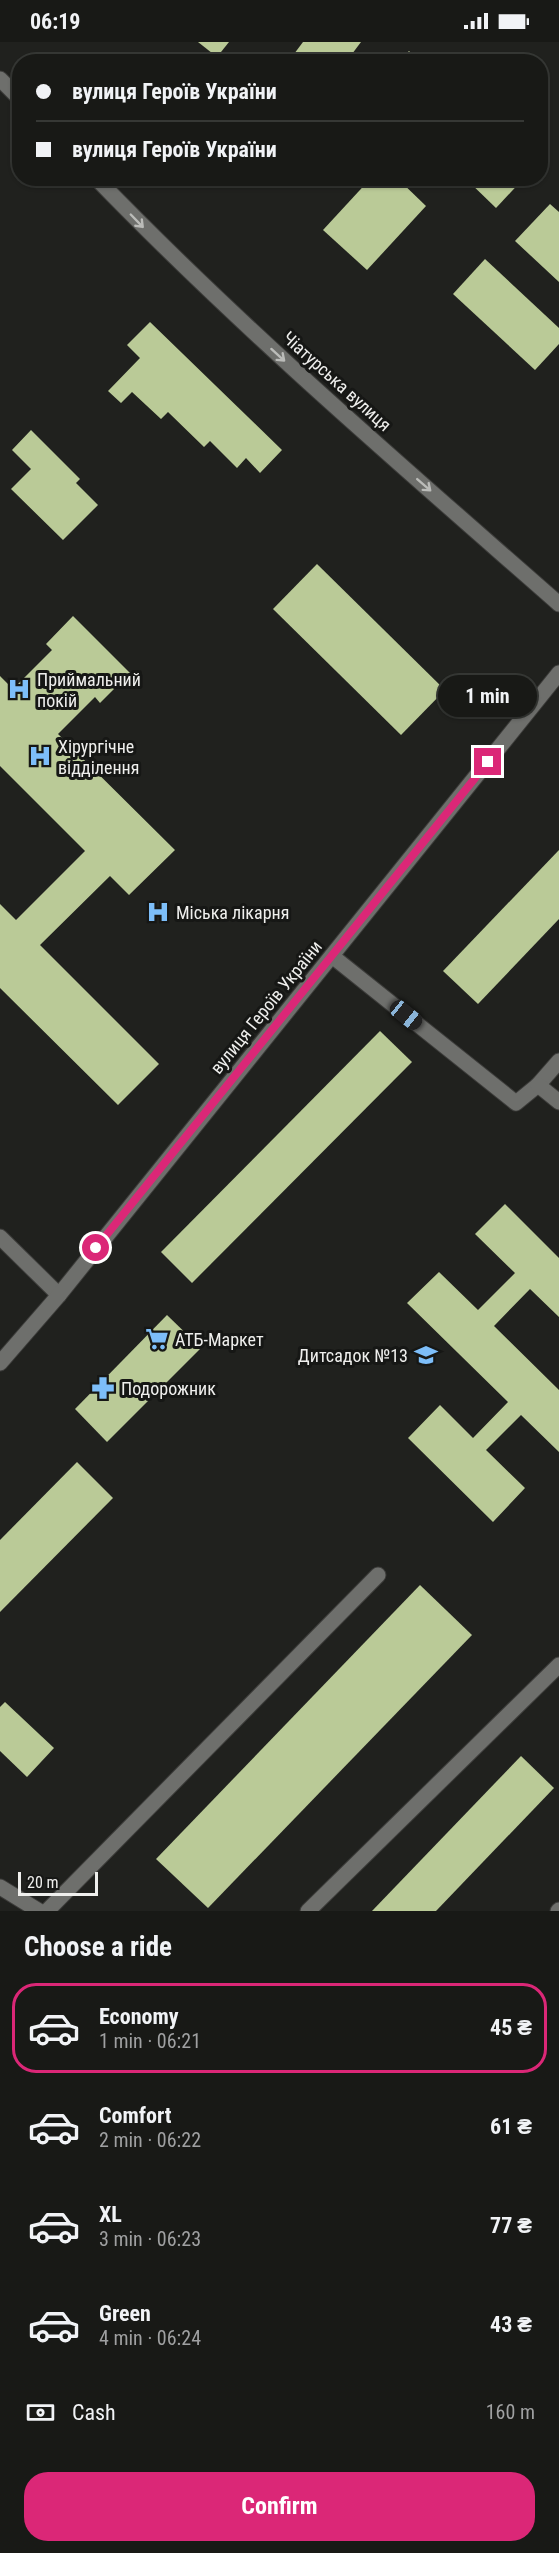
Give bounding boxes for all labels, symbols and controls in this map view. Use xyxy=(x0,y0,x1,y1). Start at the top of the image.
text: 06:19 xyxy=(30,9,81,34)
text: вулиця Героїв України xyxy=(72,79,277,104)
text: вулиця Героїв України xyxy=(72,137,277,162)
one-way arrow xyxy=(130,213,144,228)
street label: Чіатурська вулиця xyxy=(278,327,396,435)
one-way arrow xyxy=(271,348,286,362)
one-way arrow xyxy=(416,478,431,492)
place label: Приймальний покій xyxy=(37,669,141,711)
callout: 1 min xyxy=(438,675,538,717)
hospital icon: Приймальний покій xyxy=(6,676,32,702)
text: 1 min xyxy=(465,684,510,708)
place label: Хірургічне відділення xyxy=(58,736,139,778)
hospital icon: Хірургічне відділення xyxy=(27,743,53,769)
route end xyxy=(474,748,501,775)
hospital icon: Мiська лiкарня xyxy=(145,899,171,925)
place label: Мiська лiкарня xyxy=(176,902,289,923)
street label: вулиця Героїв України xyxy=(206,936,326,1078)
car xyxy=(386,997,426,1033)
route start xyxy=(82,1234,109,1261)
supermarket icon: АТБ-Маркет xyxy=(144,1326,170,1352)
place label: АТБ-Маркет xyxy=(175,1329,264,1350)
school or university icon: Дитсадок №13 xyxy=(413,1342,439,1368)
place label: Дитсадок №13 xyxy=(298,1345,408,1366)
pharmacy icon: Подорожник xyxy=(90,1375,116,1401)
place label: Подорожник xyxy=(121,1378,216,1399)
scale bar xyxy=(18,1869,98,1896)
text: 20 m xyxy=(27,1873,59,1892)
text: Choose a ride xyxy=(24,1931,172,1963)
icon: car xyxy=(27,2001,81,2055)
text: Economy xyxy=(99,2004,179,2029)
text: 45 ₴ xyxy=(490,2015,532,2040)
text: 1 min · 06:21 xyxy=(99,2029,201,2053)
icon: car xyxy=(27,2100,81,2154)
text: Comfort xyxy=(99,2103,172,2128)
text: 61 ₴ xyxy=(490,2114,532,2139)
text: 2 min · 06:22 xyxy=(99,2128,201,2152)
icon: car xyxy=(27,2199,81,2253)
text: XL xyxy=(99,2202,122,2227)
text: 77 ₴ xyxy=(490,2213,532,2238)
text: 3 min · 06:23 xyxy=(99,2227,201,2251)
icon: car xyxy=(27,2298,81,2352)
text: Green xyxy=(99,2301,151,2326)
text: 43 ₴ xyxy=(490,2312,532,2337)
text: 4 min · 06:24 xyxy=(99,2326,201,2350)
icon: cash xyxy=(24,2396,57,2429)
text: Cash xyxy=(72,2400,116,2425)
text: 160 m xyxy=(486,2400,535,2424)
button: Confirm xyxy=(24,2472,535,2541)

